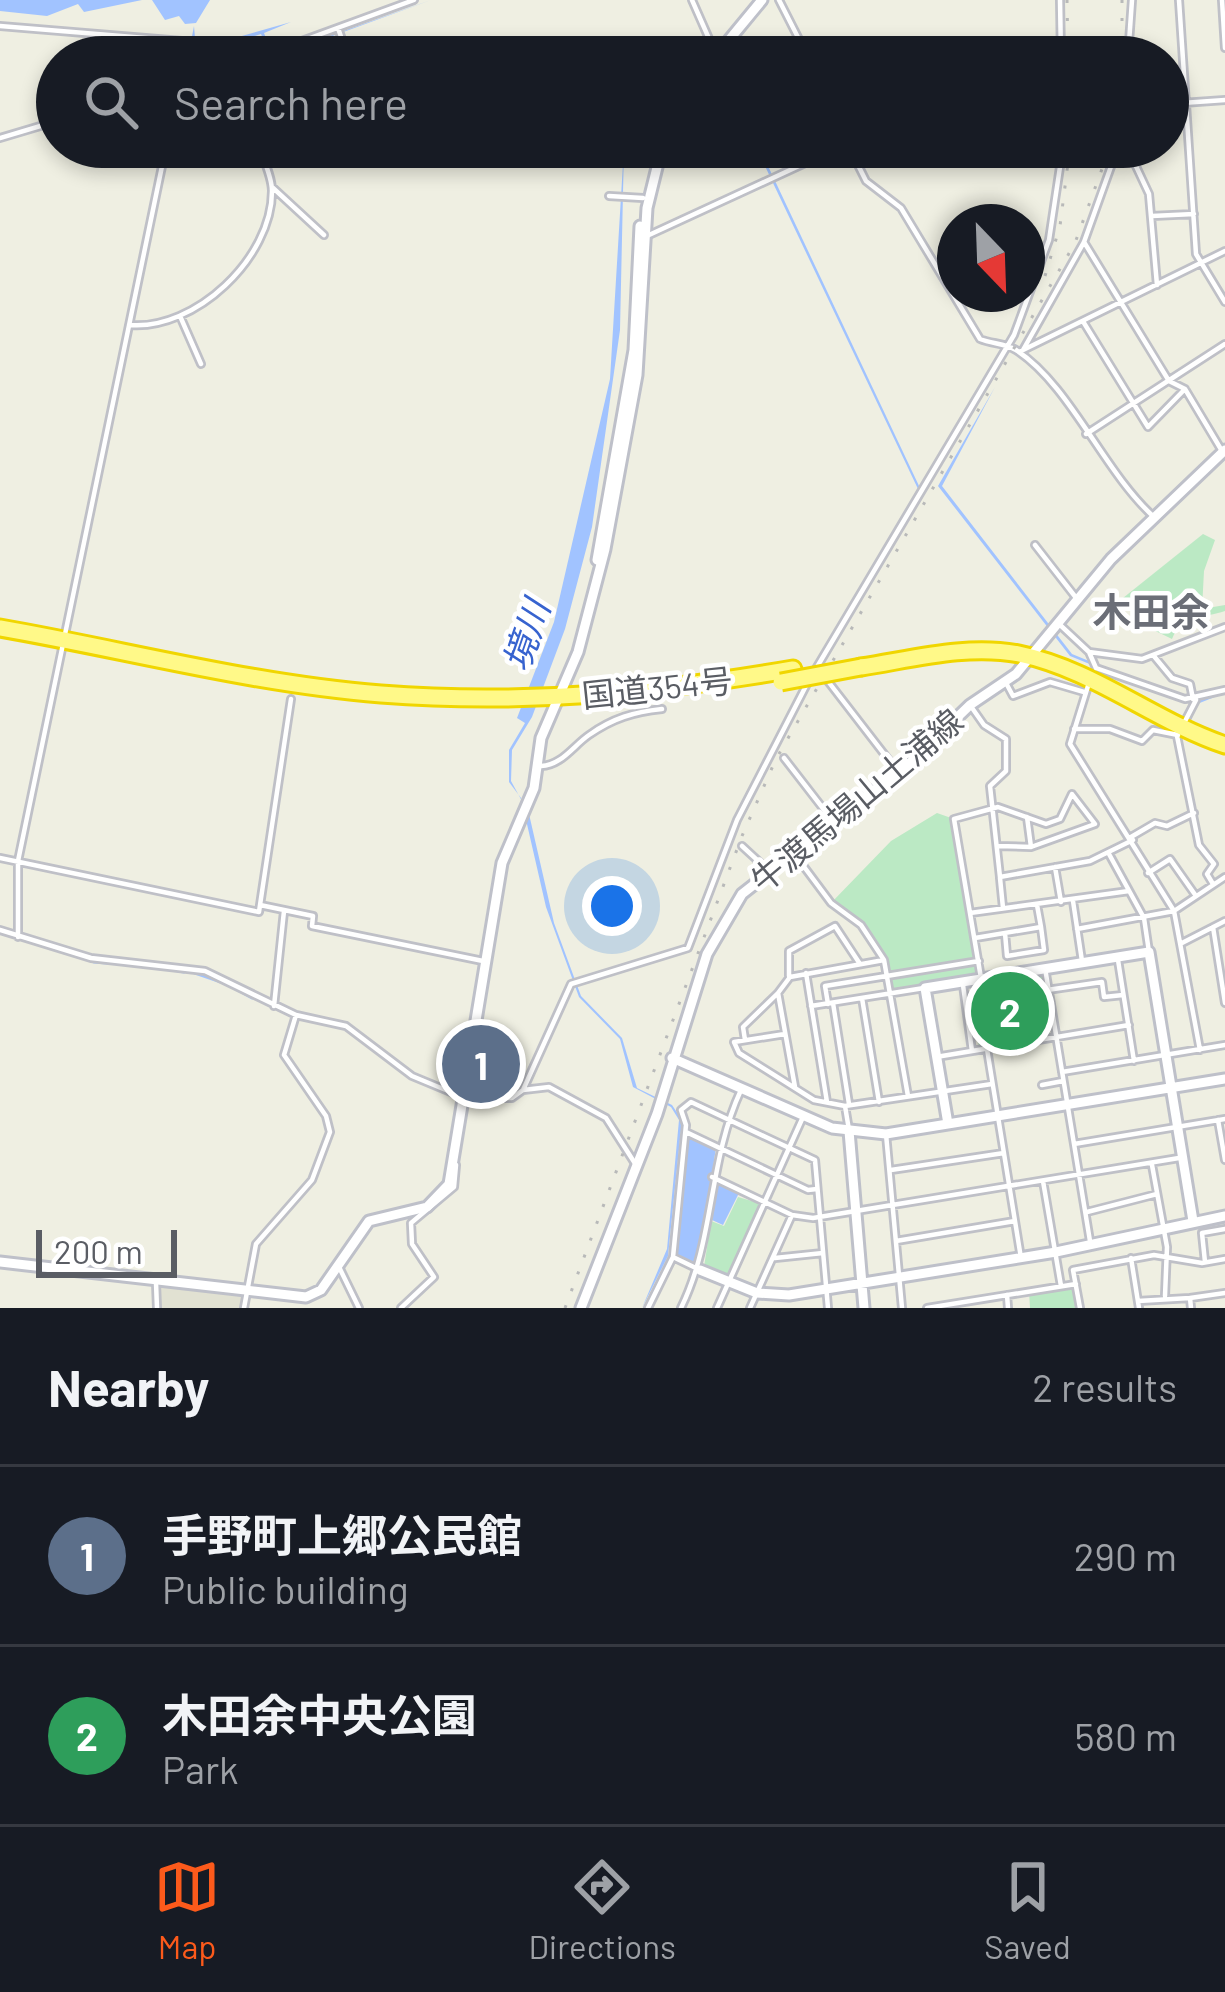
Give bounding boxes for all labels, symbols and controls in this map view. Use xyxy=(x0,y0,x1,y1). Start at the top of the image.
search box xyxy=(36,36,1189,168)
icon: search xyxy=(78,69,144,135)
text: Search here xyxy=(174,75,408,129)
north arrow xyxy=(937,204,1045,312)
district label: 木田余 xyxy=(1092,587,1210,634)
water label: 境川 xyxy=(493,590,558,676)
street label: 国道354号 xyxy=(580,659,734,715)
street label: 牛渡馬場山土浦線 xyxy=(742,700,970,900)
your location xyxy=(582,876,642,936)
pin: 2 xyxy=(971,966,1049,1056)
pin: 1 xyxy=(442,1019,520,1109)
scale bar xyxy=(36,1224,177,1277)
text: 200 m xyxy=(54,1231,143,1271)
text: Nearby xyxy=(48,1356,209,1417)
text: 2 results xyxy=(1032,1363,1177,1410)
text: 手野町上郷公民館 xyxy=(162,1507,522,1561)
text: 1 xyxy=(80,1532,94,1579)
text: 290 m xyxy=(1074,1532,1177,1579)
text: Public building xyxy=(162,1565,409,1612)
text: 木田余中央公園 xyxy=(162,1687,477,1741)
text: 2 xyxy=(76,1712,98,1759)
text: 580 m xyxy=(1075,1712,1177,1759)
text: Park xyxy=(162,1745,239,1792)
tab: Map xyxy=(154,1854,220,1966)
tab: Directions xyxy=(528,1854,676,1966)
tab: Saved xyxy=(984,1854,1071,1966)

